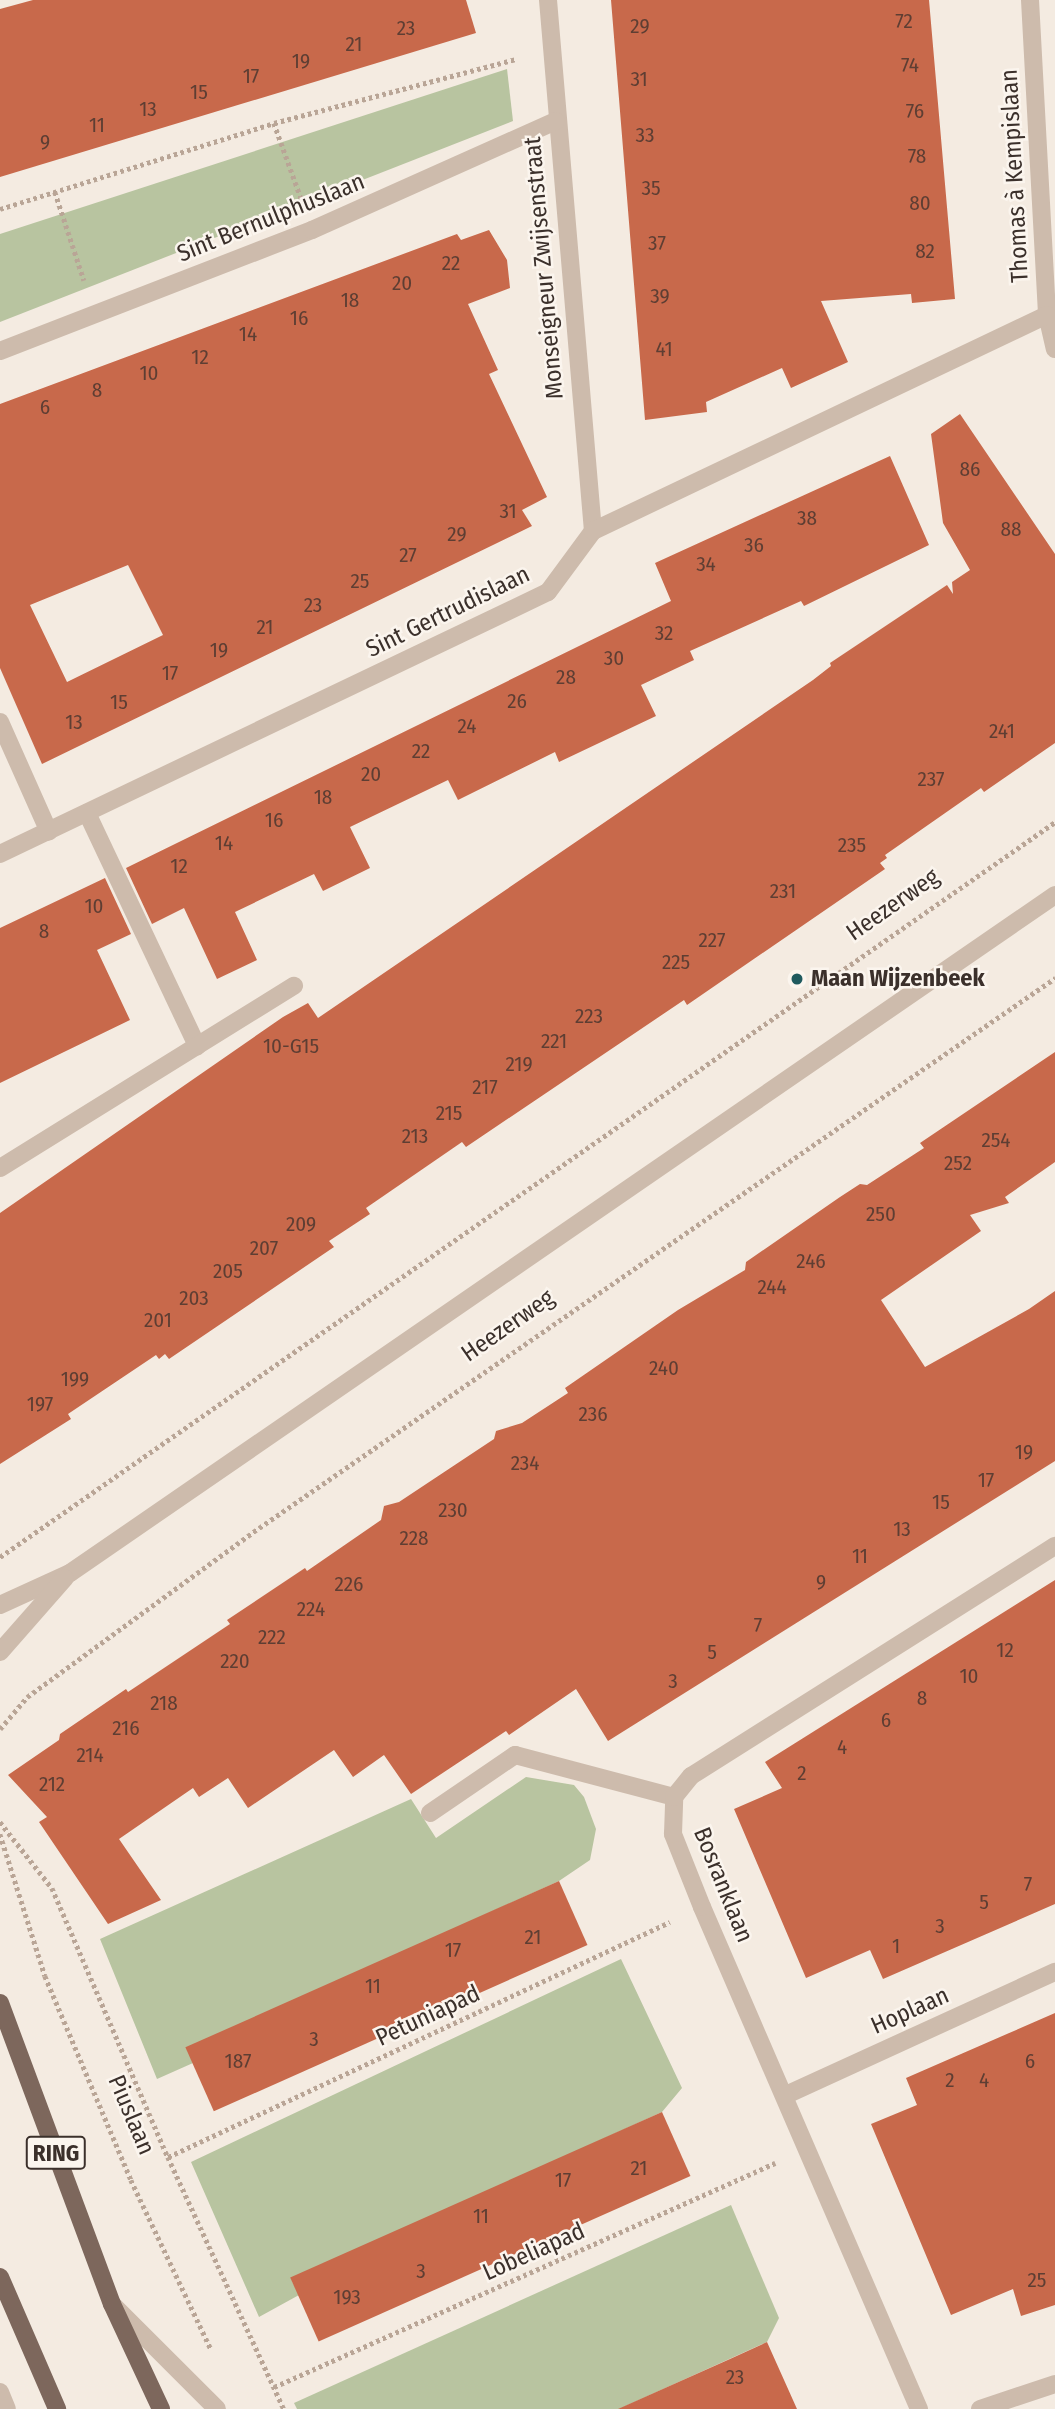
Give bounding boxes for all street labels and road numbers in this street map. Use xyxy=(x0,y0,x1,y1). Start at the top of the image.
street label: Thomas à Kempislaan xyxy=(995,69,1035,283)
street label: Monseigneur Zwijsenstraat xyxy=(518,136,570,400)
street label: Sint Bernulphuslaan xyxy=(173,167,369,269)
street label: Sint Gertrudislaan xyxy=(362,560,534,664)
street label: Heezerweg xyxy=(841,863,945,947)
street label: Heezerweg xyxy=(456,1284,560,1368)
street label: Bosranklaan xyxy=(687,1823,759,1947)
street label: Petuniapad xyxy=(371,1979,485,2053)
street label: Hoplaan xyxy=(867,1981,953,2041)
street label: Piuslaan xyxy=(101,2071,161,2159)
road number: RING xyxy=(24,2134,88,2172)
street label: Lobeliapad xyxy=(479,2217,589,2287)

